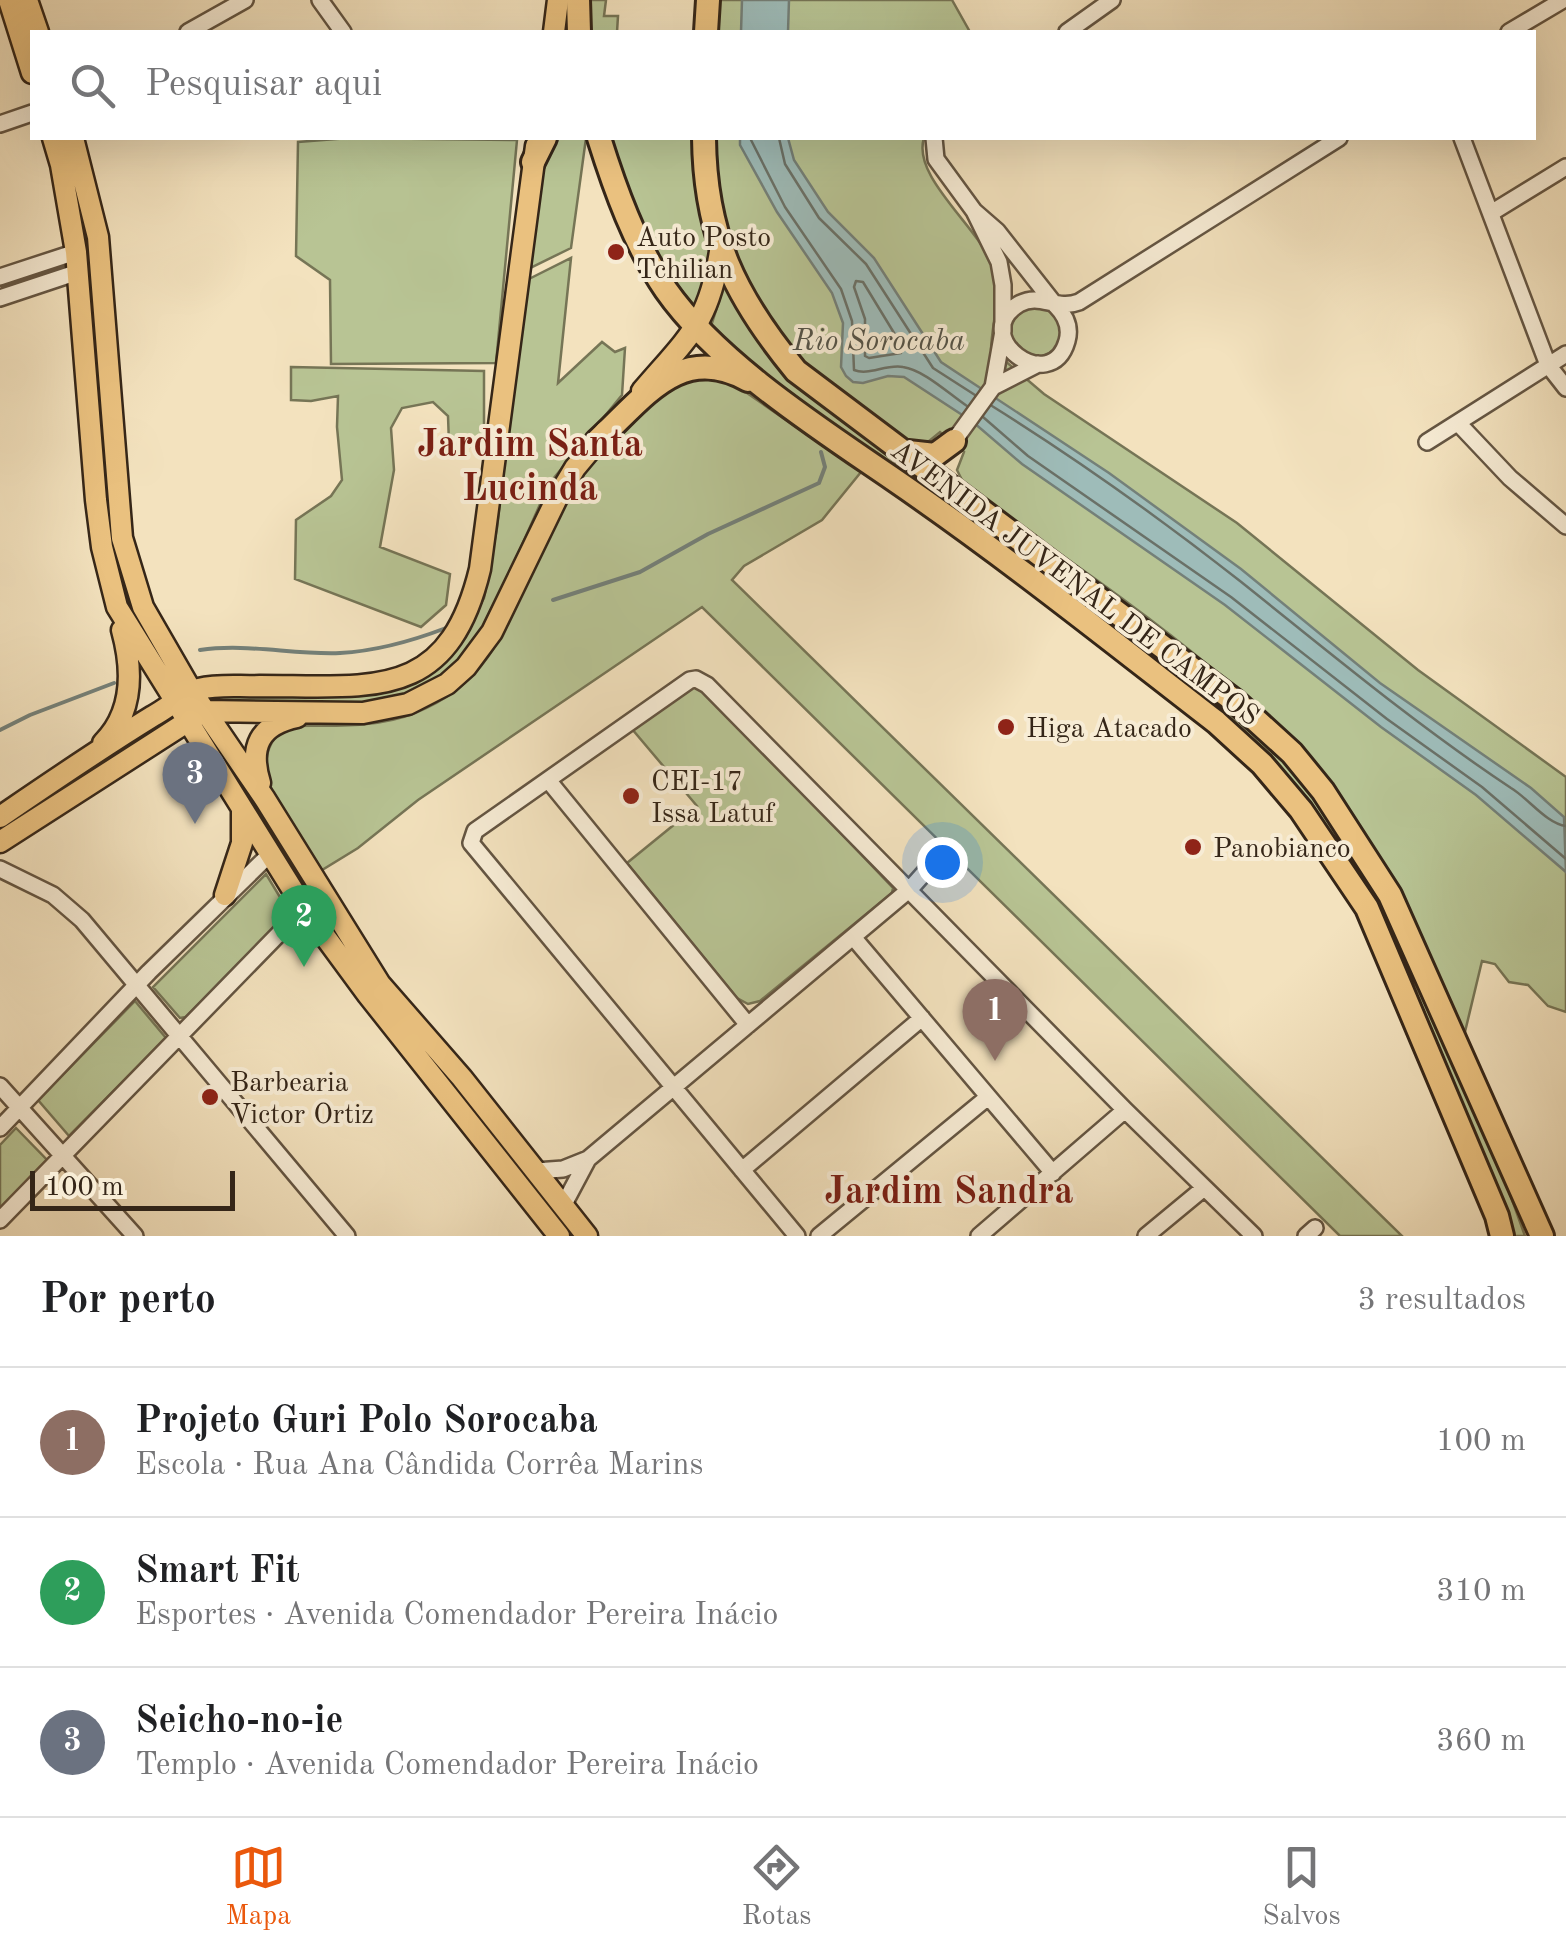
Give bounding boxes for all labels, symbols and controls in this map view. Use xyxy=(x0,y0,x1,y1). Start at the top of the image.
search box xyxy=(30,30,1536,140)
icon: search xyxy=(65,58,120,113)
text: Pesquisar aqui xyxy=(145,66,382,104)
place label: Auto Posto Tchilian xyxy=(636,225,771,285)
marker: Auto Posto Tchilian xyxy=(605,241,627,263)
water label: Rio Sorocaba xyxy=(792,327,965,357)
district label: Jardim Santa Lucinda xyxy=(417,427,643,509)
street label: AVENIDA JUVENAL DE CAMPOS xyxy=(885,437,1264,732)
marker: Higa Atacado xyxy=(995,716,1017,738)
place label: Higa Atacado xyxy=(1026,716,1192,744)
pin: 3 xyxy=(162,742,228,824)
place label: CEI-17 Issa Latuf xyxy=(651,769,776,829)
marker: CEI-17 Issa Latuf xyxy=(620,785,642,807)
marker: Panobianco xyxy=(1182,836,1204,858)
place label: Panobianco xyxy=(1213,836,1351,864)
your location xyxy=(917,837,968,888)
pin: 2 xyxy=(272,884,336,967)
pin: 1 xyxy=(962,978,1028,1061)
place label: Barbearia Victor Ortiz xyxy=(230,1070,374,1130)
marker: Barbearia Victor Ortiz xyxy=(199,1086,221,1108)
scale bar xyxy=(30,1166,235,1210)
text: 100 m xyxy=(45,1174,124,1202)
district label: Jardim Sandra xyxy=(824,1174,1074,1212)
text: Por perto xyxy=(40,1280,216,1322)
text: 3 resultados xyxy=(1358,1285,1526,1317)
text: Projeto Guri Polo Sorocaba xyxy=(135,1403,598,1441)
text: 1 xyxy=(63,1426,82,1458)
text: 100 m xyxy=(1436,1426,1526,1458)
text: Escola · Rua Ana Cândida Corrêa Marins xyxy=(135,1450,703,1482)
text: Smart Fit xyxy=(135,1553,300,1591)
text: 2 xyxy=(63,1576,82,1608)
text: 310 m xyxy=(1436,1576,1526,1608)
text: Esportes · Avenida Comendador Pereira Inácio xyxy=(135,1600,778,1632)
text: Seicho-no-ie xyxy=(135,1703,344,1741)
text: 3 xyxy=(63,1726,82,1758)
text: 360 m xyxy=(1436,1726,1526,1758)
text: Templo · Avenida Comendador Pereira Inácio xyxy=(135,1750,759,1782)
tab: Mapa xyxy=(225,1840,291,1935)
tab: Rotas xyxy=(742,1840,812,1935)
tab: Salvos xyxy=(1262,1840,1341,1935)

